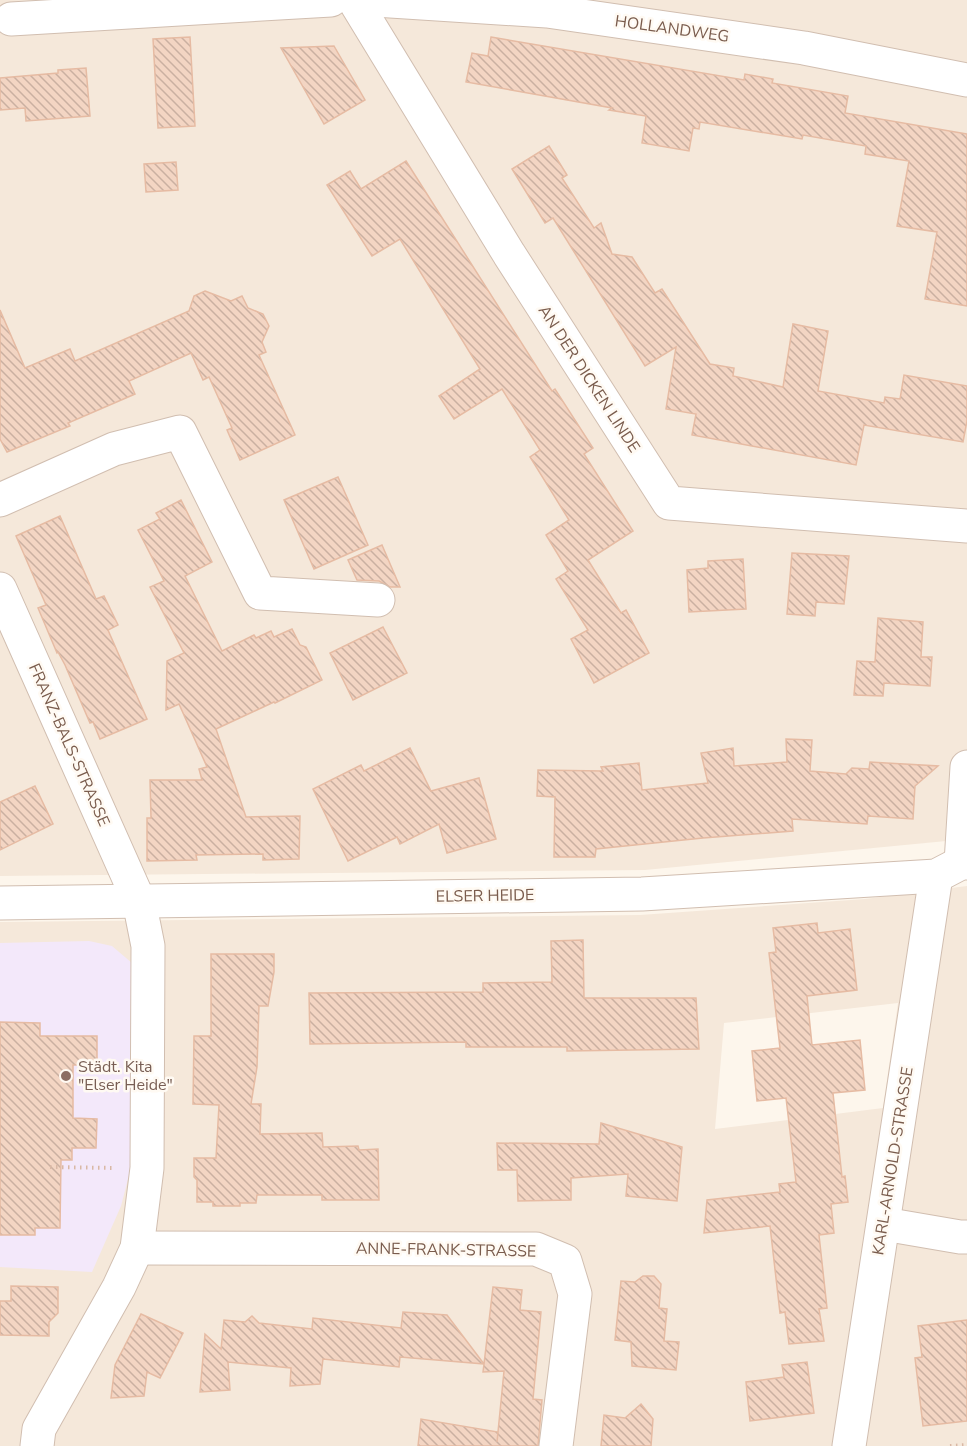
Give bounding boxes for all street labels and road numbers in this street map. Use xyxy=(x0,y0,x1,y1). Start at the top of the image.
street label: HOLLANDWEG xyxy=(613,10,731,48)
street label: AN DER DICKEN LINDE xyxy=(533,301,645,457)
street label: FRANZ-BALS-STRASSE xyxy=(23,660,115,830)
street label: ELSER HEIDE xyxy=(436,884,534,908)
street label: KARL-ARNOLD-STRASSE xyxy=(867,1065,919,1257)
street label: ANNE-FRANK-STRASSE xyxy=(356,1237,536,1263)

